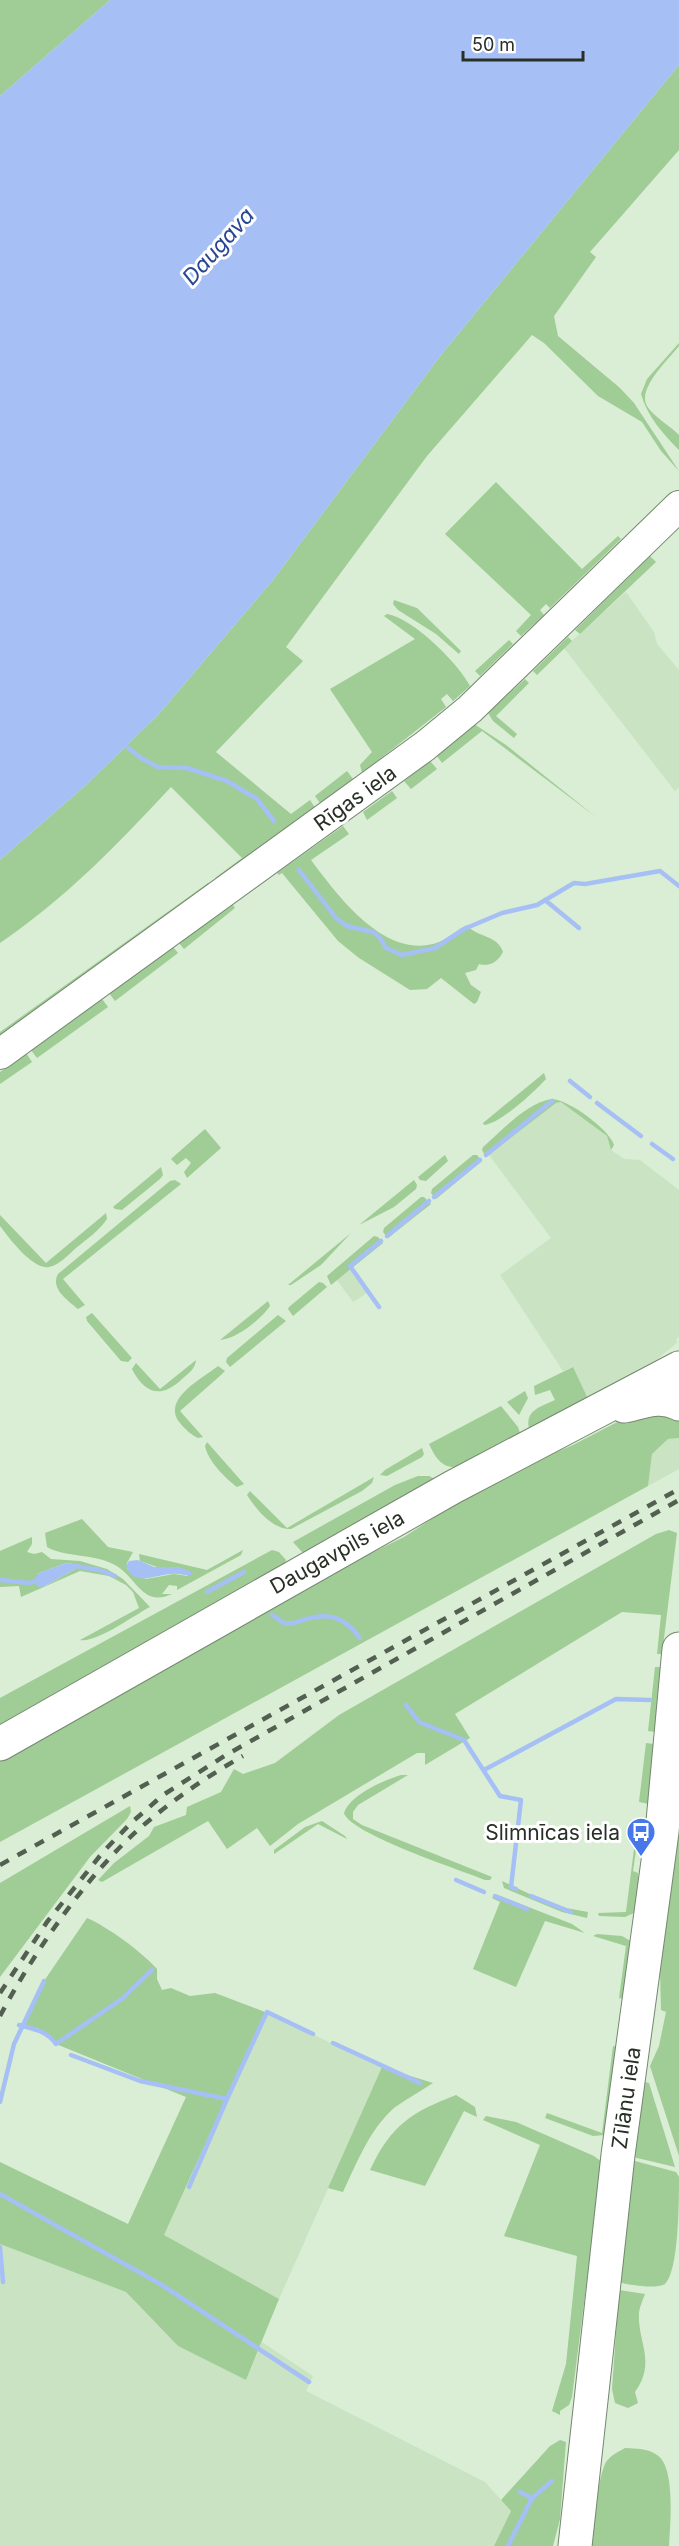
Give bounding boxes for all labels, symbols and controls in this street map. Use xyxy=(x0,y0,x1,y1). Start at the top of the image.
scale bar xyxy=(463,24,583,62)
text: 50 m xyxy=(472,34,515,55)
water label: Daugava xyxy=(177,202,259,290)
street label: Rīgas iela xyxy=(309,760,401,836)
street label: Daugavpils iela xyxy=(265,1505,409,1599)
bus stop icon: Slimnīcas iela xyxy=(625,1816,657,1858)
place label: Slimnīcas iela xyxy=(485,1820,620,1845)
street label: Zīlānu iela xyxy=(606,2045,646,2151)

